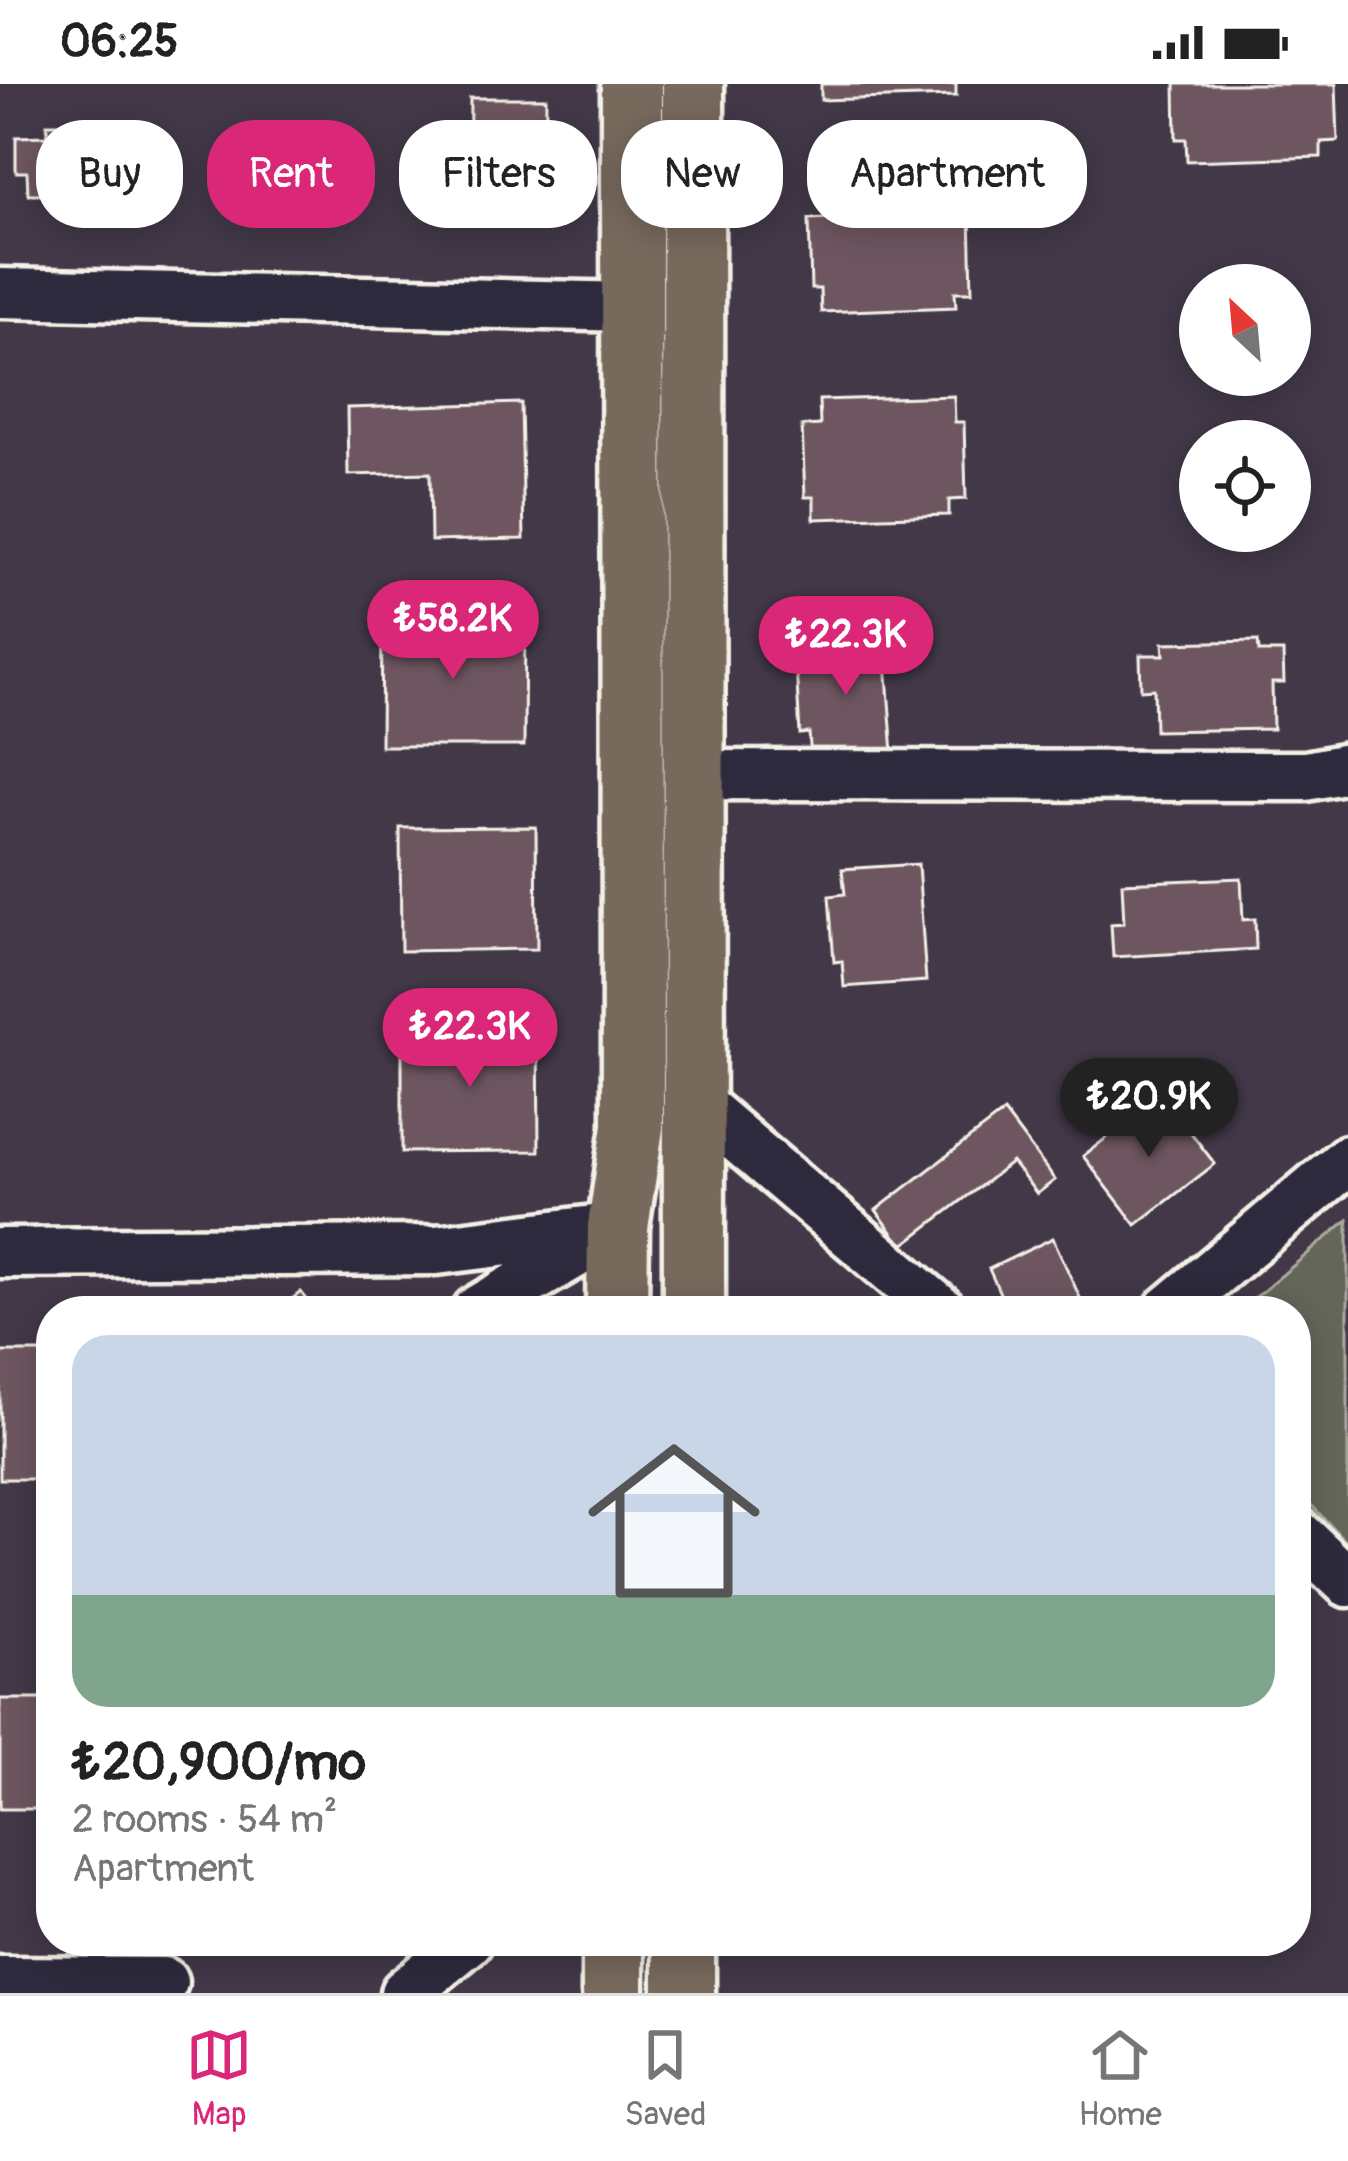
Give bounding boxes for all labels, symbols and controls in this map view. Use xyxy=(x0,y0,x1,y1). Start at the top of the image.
text: 06:25 xyxy=(60,14,179,70)
chip: Buy xyxy=(36,120,183,228)
chip: Rent xyxy=(207,120,375,228)
chip: Filters xyxy=(399,120,597,228)
chip: New xyxy=(621,120,783,228)
chip: Apartment xyxy=(807,120,1087,228)
north arrow xyxy=(1179,264,1311,396)
map controls xyxy=(1179,264,1311,552)
button: locate xyxy=(1179,420,1311,552)
pin: ₺58.2K xyxy=(355,580,551,682)
text: ₺58.2K xyxy=(394,594,512,643)
pin: ₺22.3K xyxy=(748,596,944,698)
text: ₺22.3K xyxy=(786,610,906,659)
pin: ₺22.3K xyxy=(372,988,568,1090)
text: ₺22.3K xyxy=(410,1002,530,1051)
pin: ₺20.9K xyxy=(1051,1058,1247,1160)
text: ₺20.9K xyxy=(1087,1072,1211,1121)
icon: home xyxy=(566,1413,782,1629)
text: ₺20,900/mo xyxy=(72,1731,366,1795)
text: 2 rooms · 54 m² xyxy=(72,1795,337,1844)
text: Apartment xyxy=(72,1844,254,1893)
tab: Map xyxy=(186,2022,252,2135)
tab: Saved xyxy=(624,2022,706,2135)
tab: Home xyxy=(1079,2022,1162,2135)

